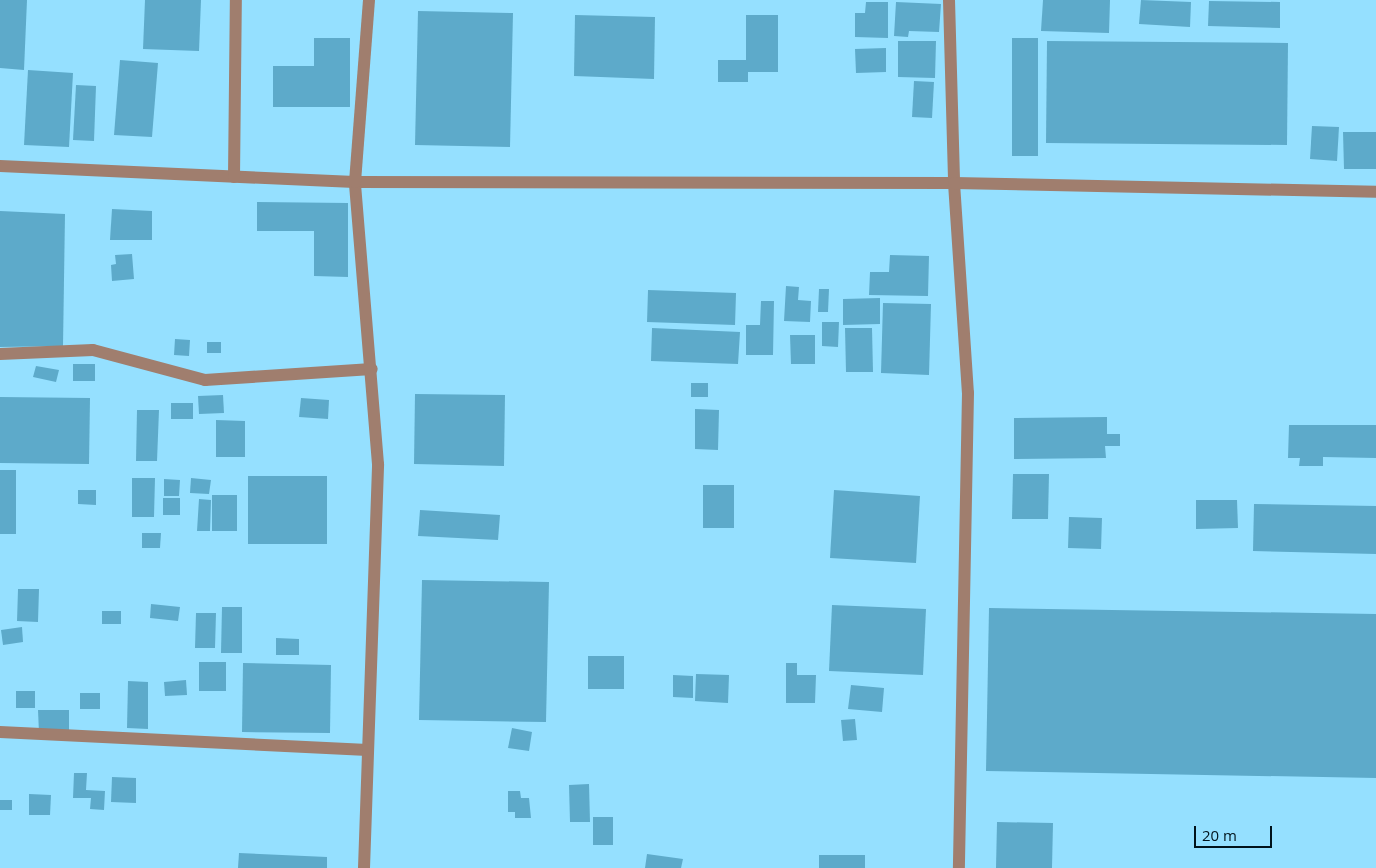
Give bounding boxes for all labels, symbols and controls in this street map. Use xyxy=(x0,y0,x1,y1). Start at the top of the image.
scale bar xyxy=(1196,816,1274,848)
text: 20 m xyxy=(1202,825,1237,845)

